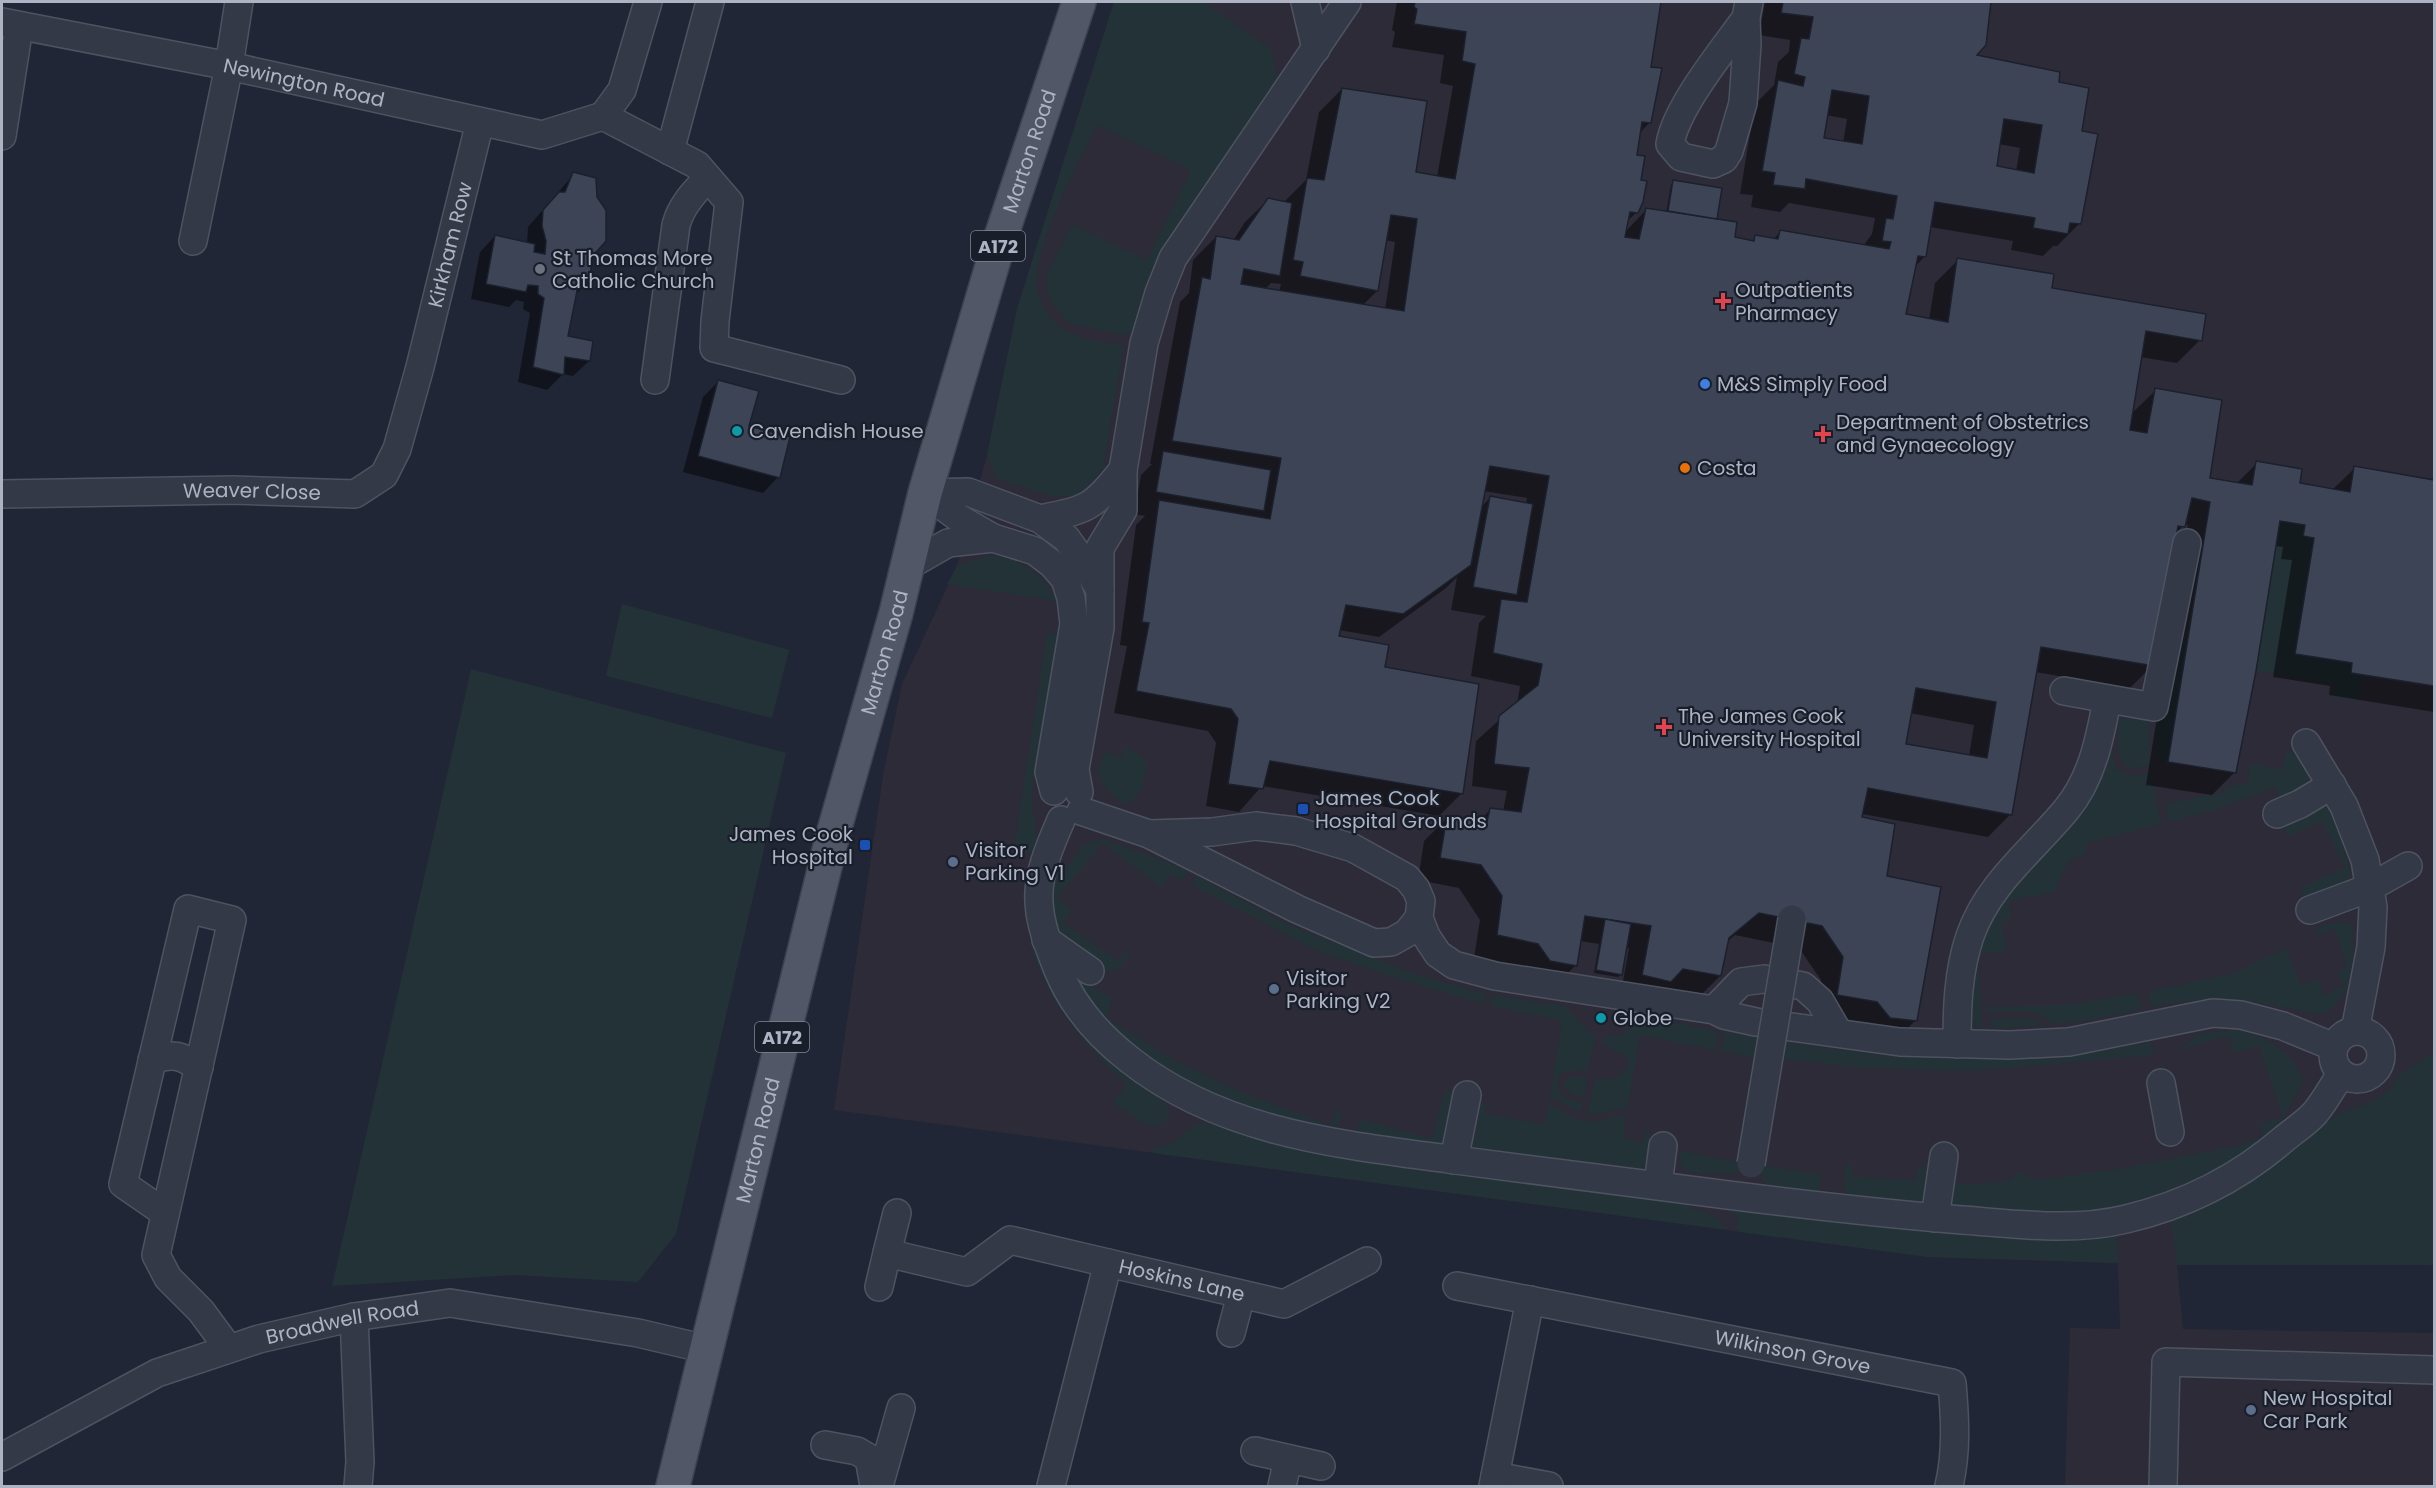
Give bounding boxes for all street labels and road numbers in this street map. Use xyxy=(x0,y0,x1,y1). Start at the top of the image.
street label: Newington Road xyxy=(221,51,387,114)
street label: Marton Road xyxy=(996,86,1063,217)
street label: Kirkham Row xyxy=(421,178,479,310)
road number: A172 xyxy=(971,231,1025,261)
street label: Weaver Close xyxy=(183,476,321,507)
street label: Marton Road xyxy=(854,587,915,718)
road number: A172 xyxy=(755,1022,809,1052)
street label: Marton Road xyxy=(729,1075,787,1206)
street label: Hoskins Lane xyxy=(1116,1252,1248,1308)
street label: Broadwell Road xyxy=(263,1294,421,1351)
street label: Wilkinson Grove xyxy=(1712,1323,1873,1381)

